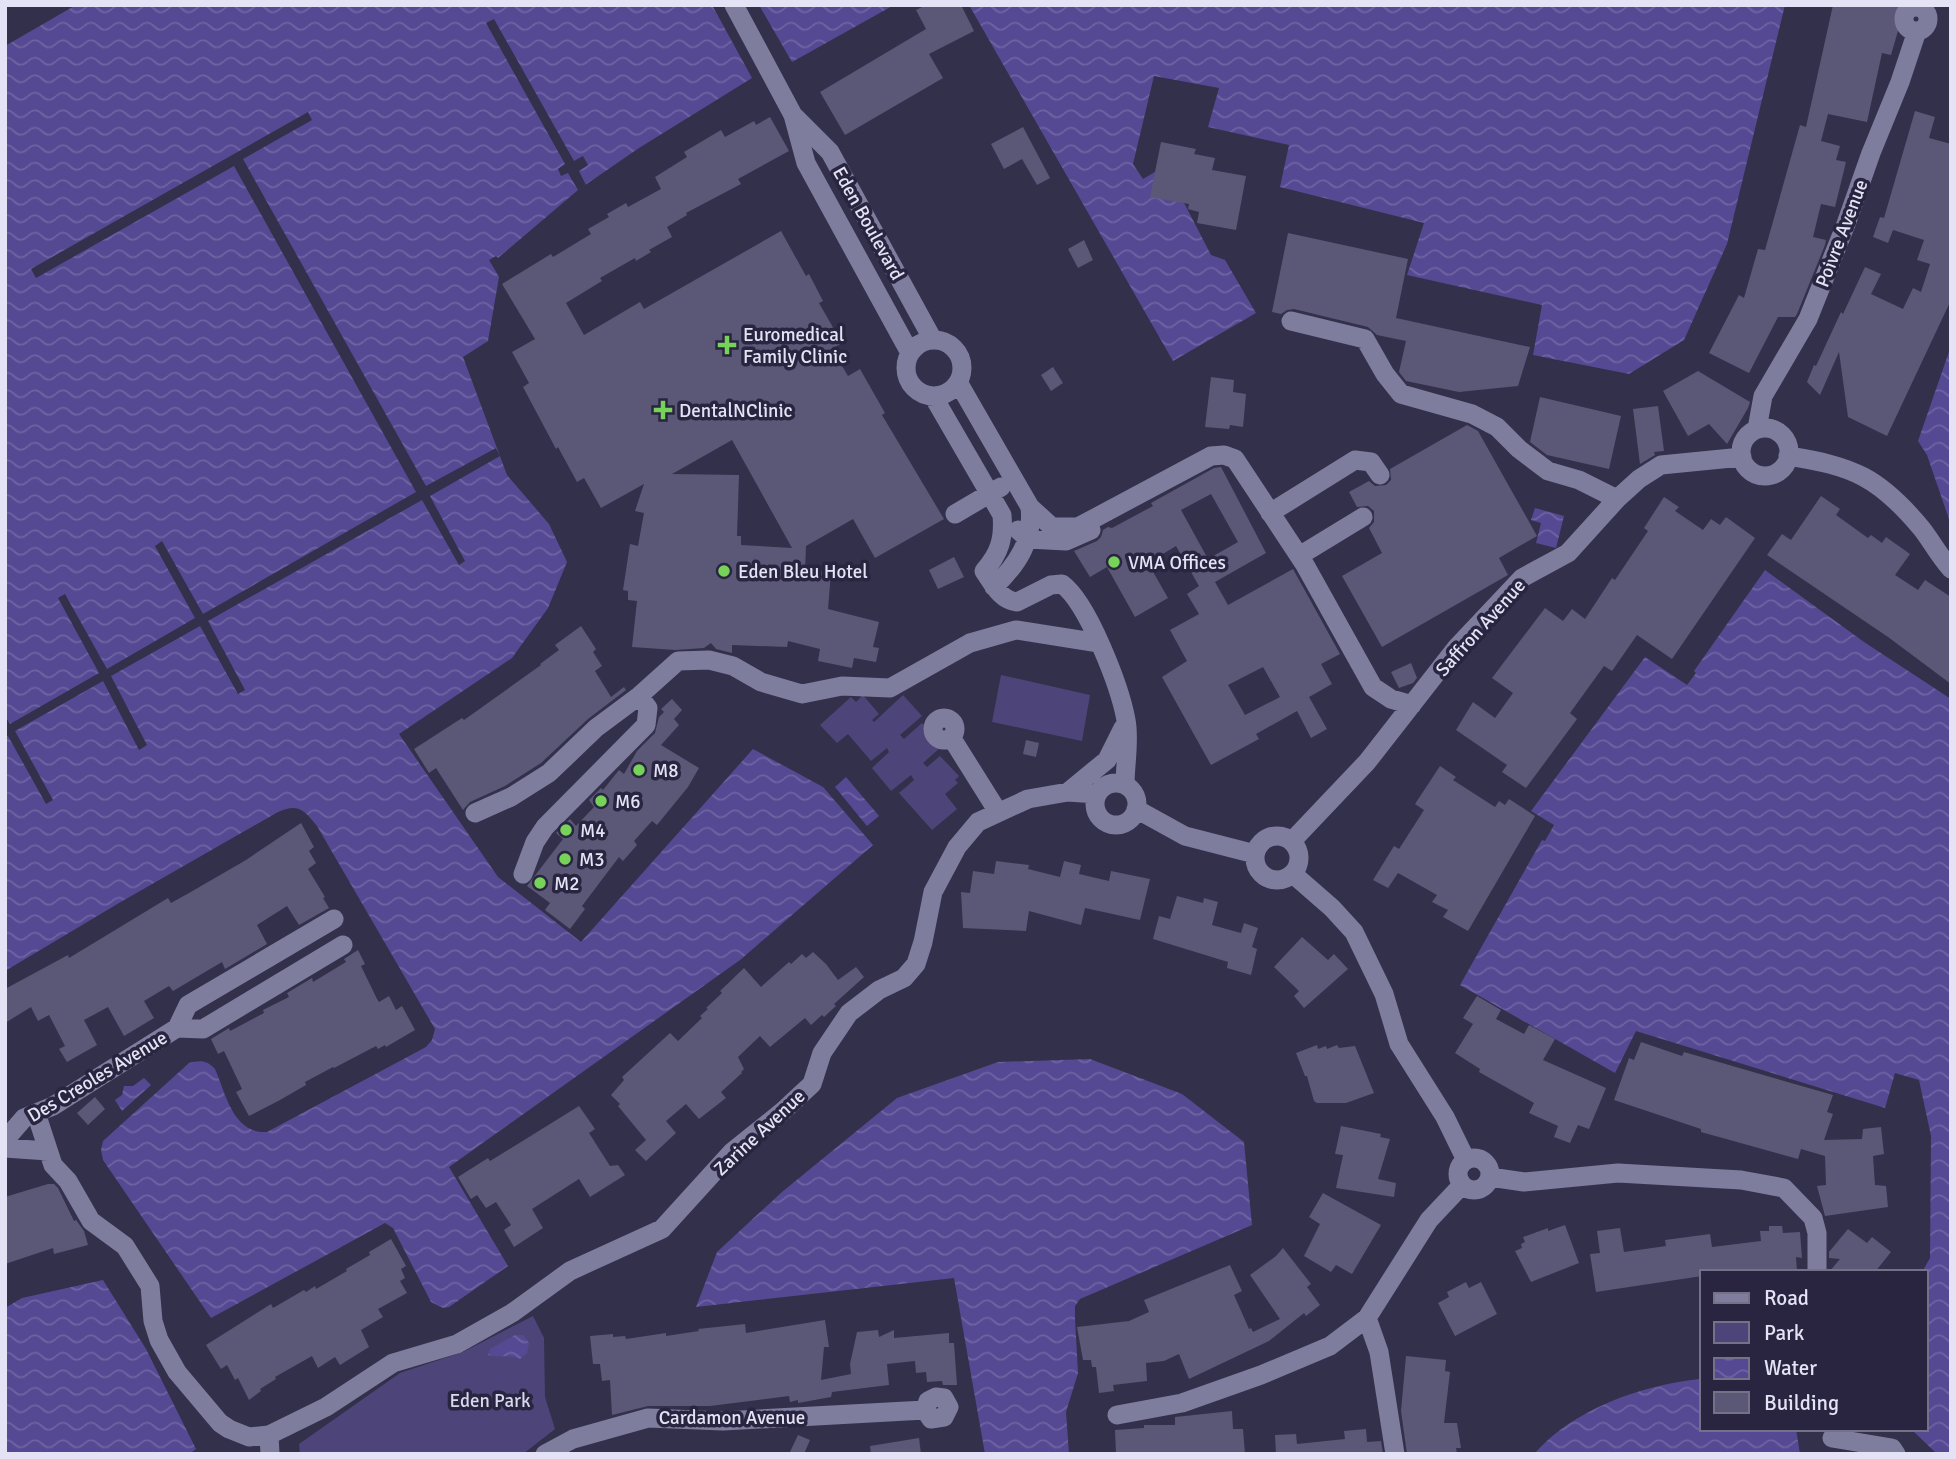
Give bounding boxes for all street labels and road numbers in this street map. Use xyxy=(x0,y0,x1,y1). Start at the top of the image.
street label: Eden Boulevard xyxy=(827,162,909,285)
street label: Poivre Avenue xyxy=(1810,176,1873,291)
street label: Saffron Avenue xyxy=(1431,574,1531,681)
street label: Des Creoles Avenue xyxy=(23,1026,172,1128)
street label: Zarine Avenue xyxy=(709,1084,810,1181)
street label: Cardamon Avenue xyxy=(659,1406,805,1430)

